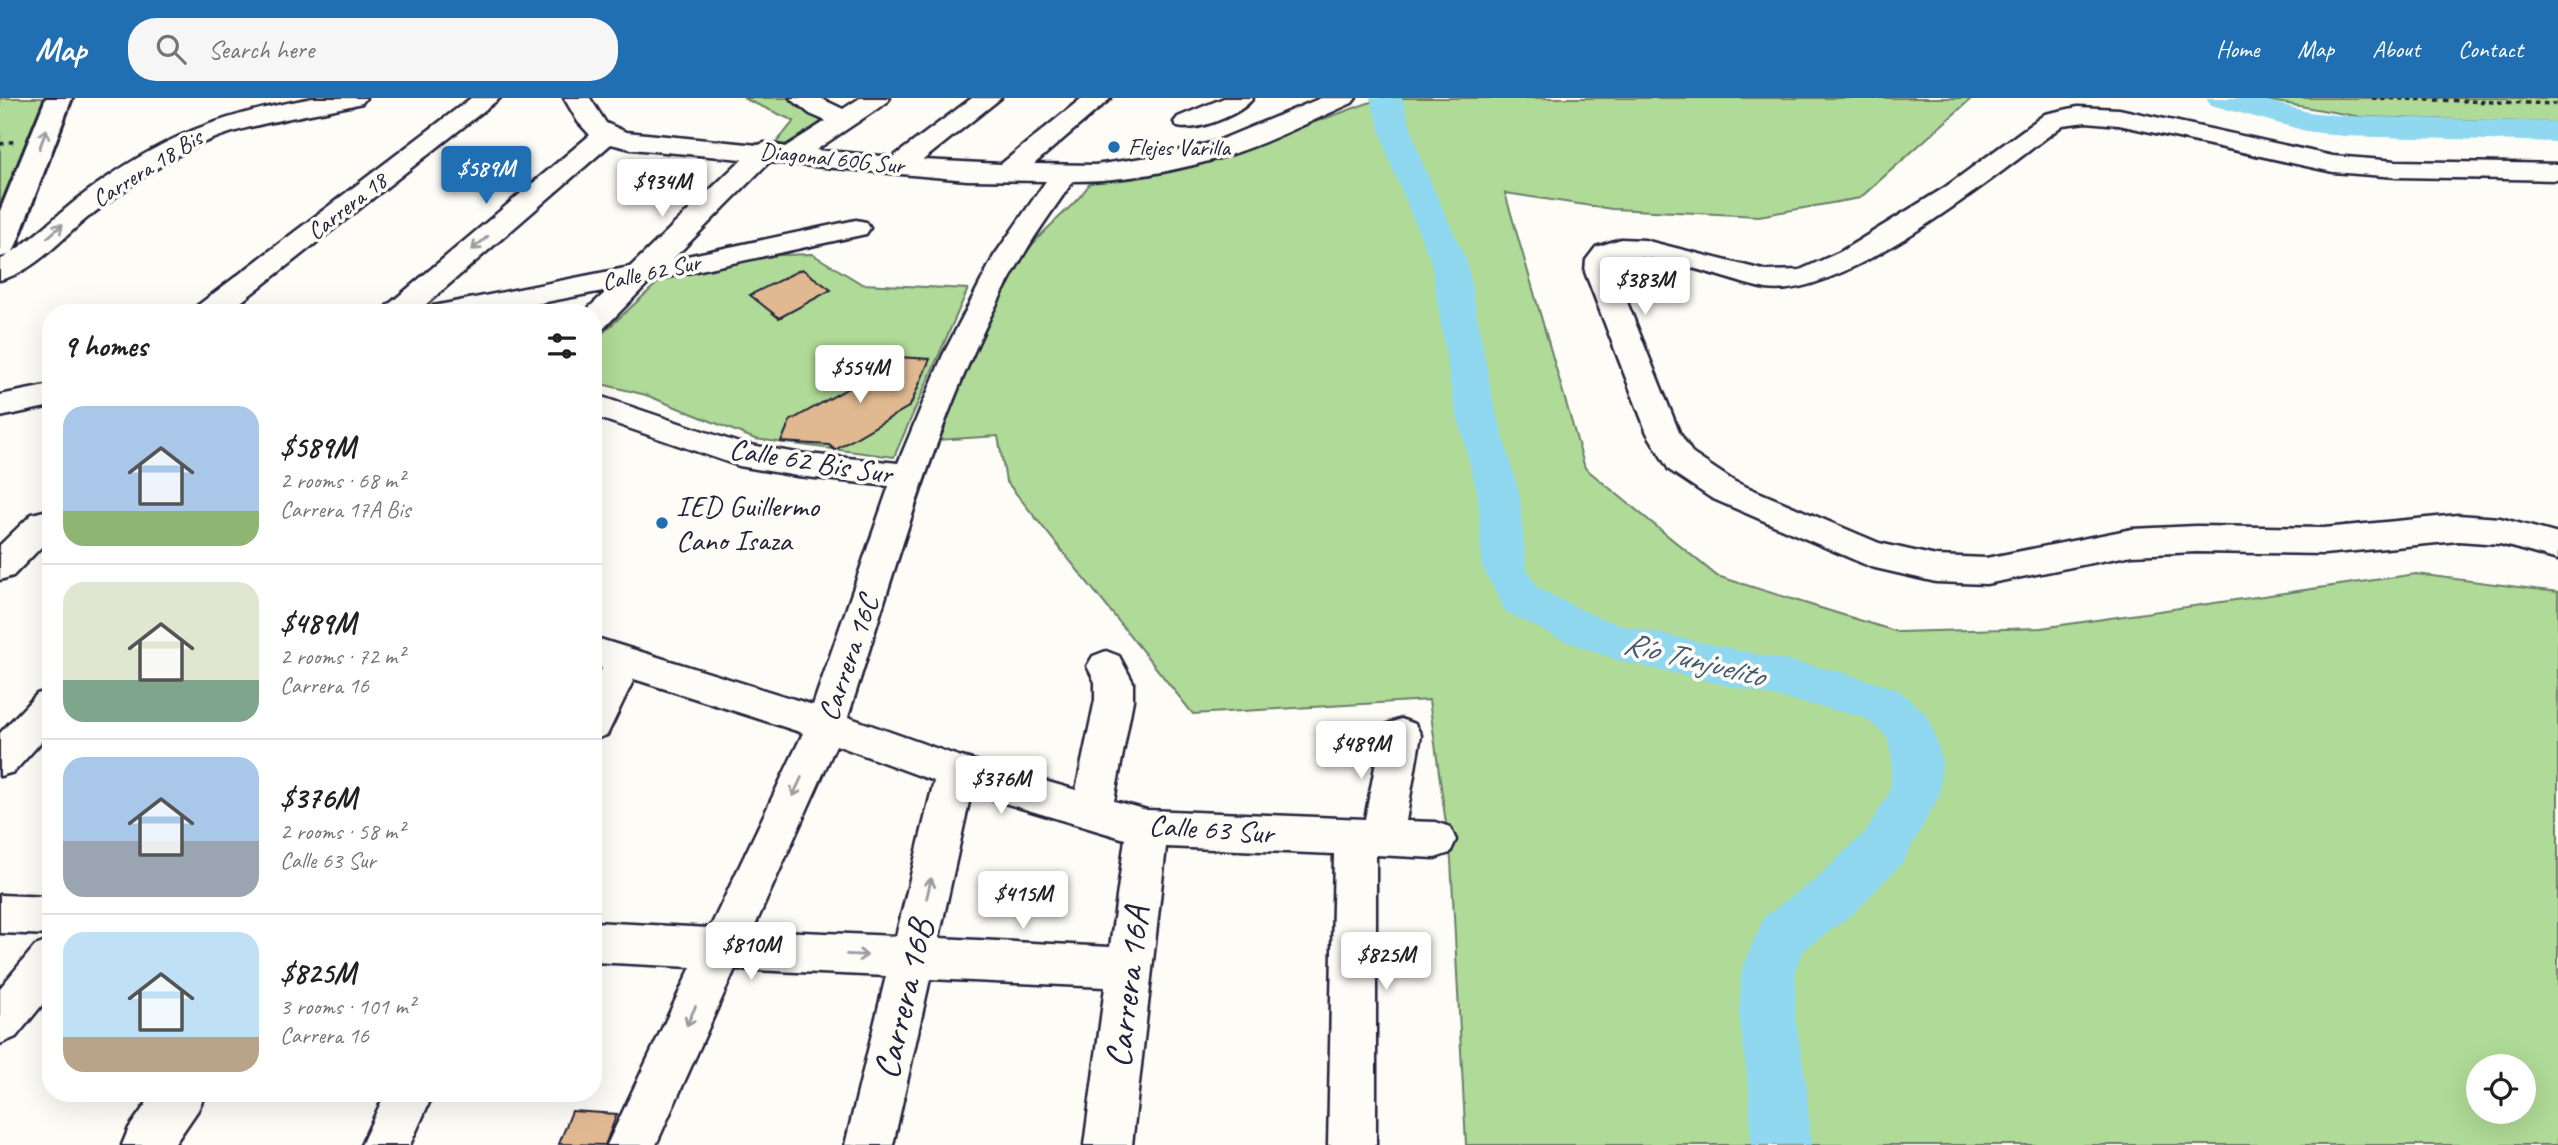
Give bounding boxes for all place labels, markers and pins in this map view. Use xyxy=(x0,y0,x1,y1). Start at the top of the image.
place label: Flejes Varilla xyxy=(1128,132,1231,162)
marker: Flejes Varilla xyxy=(1106,139,1122,155)
pin: $589M xyxy=(437,146,535,206)
pin: $934M xyxy=(613,159,711,219)
pin: $383M xyxy=(1596,258,1694,317)
pin: $554M xyxy=(811,345,909,405)
place label: IED Guillermo Cano Isaza xyxy=(676,487,820,559)
marker: IED Guillermo Cano Isaza xyxy=(654,515,670,531)
pin: $489M xyxy=(1312,722,1410,781)
pin: $376M xyxy=(952,756,1050,816)
pin: $415M xyxy=(974,872,1072,931)
pin: $810M xyxy=(702,922,800,982)
pin: $825M xyxy=(1337,932,1435,992)

